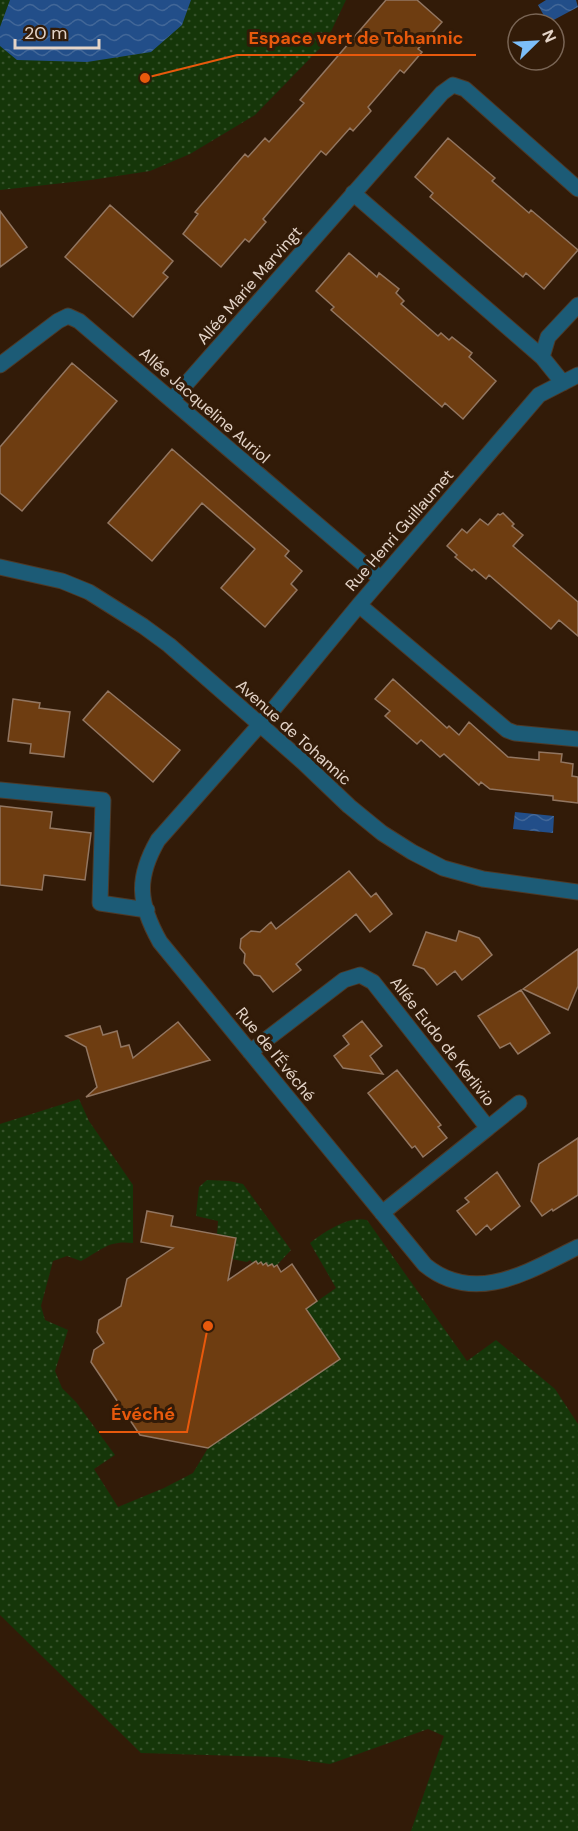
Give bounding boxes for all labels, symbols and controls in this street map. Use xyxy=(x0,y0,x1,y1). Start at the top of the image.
scale bar xyxy=(15,12,99,50)
north arrow xyxy=(506,12,566,72)
callout: Espace vert de Tohannic xyxy=(237,19,476,55)
text: 20 m xyxy=(24,21,67,45)
text: Espace vert de Tohannic xyxy=(248,26,464,50)
text: N xyxy=(537,27,561,46)
street label: Allée Marie Marvingt xyxy=(192,222,307,349)
street label: Allée Jacqueline Auriol xyxy=(135,343,274,468)
street label: Rue Henri Guillaumet xyxy=(341,465,458,596)
street label: Avenue de Tohannic xyxy=(232,675,356,790)
street label: Allée Eudo de Kerlivio xyxy=(386,972,500,1110)
street label: Rue de l'Évéché xyxy=(231,1003,320,1106)
callout: Évéché xyxy=(99,1396,187,1432)
text: Évéché xyxy=(111,1402,175,1426)

